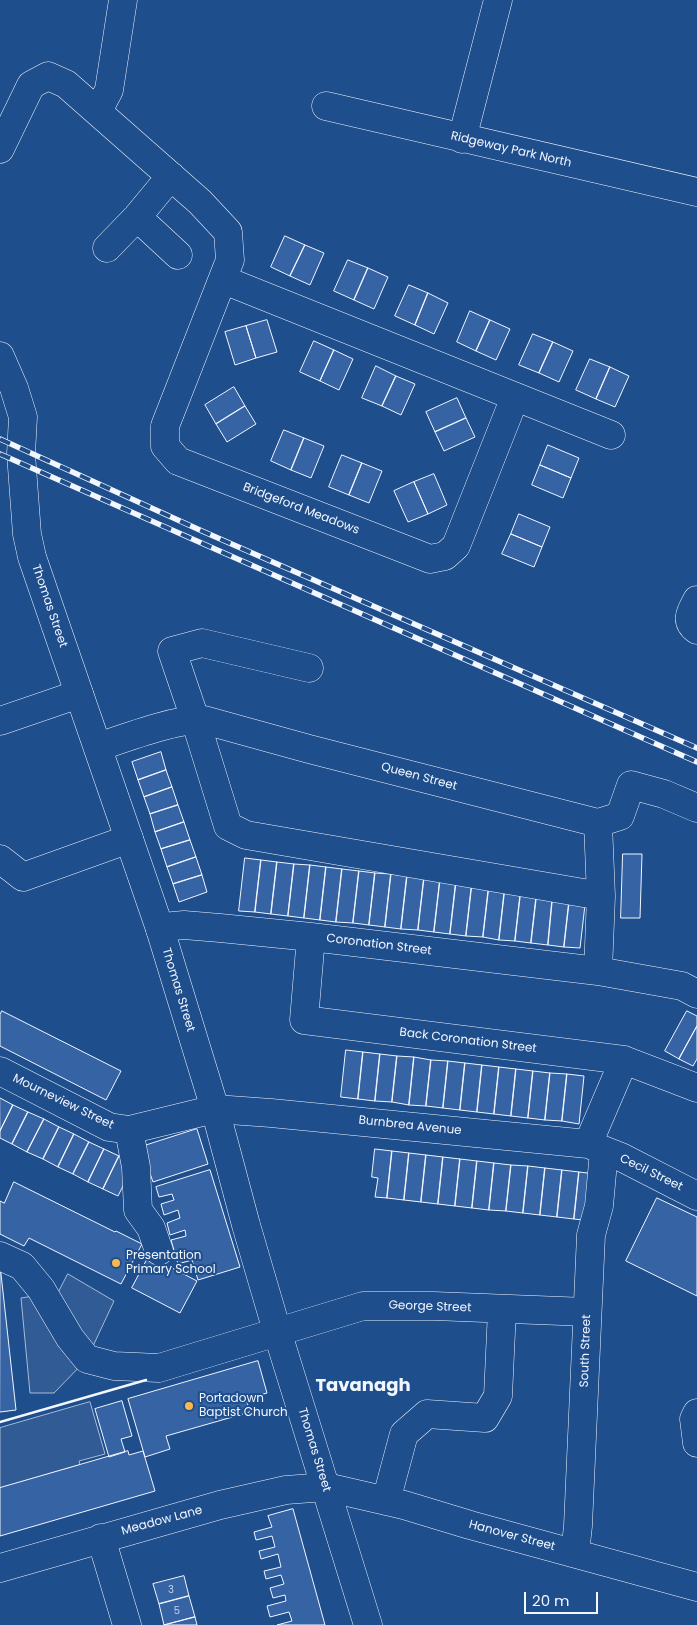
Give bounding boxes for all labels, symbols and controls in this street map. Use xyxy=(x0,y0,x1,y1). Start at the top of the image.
street label: Ridgeway Park North xyxy=(449,129,573,171)
street label: Bridgeford Meadows xyxy=(241,480,361,538)
street label: Thomas Street xyxy=(28,563,70,649)
street label: Queen Street xyxy=(379,760,459,794)
street label: Coronation Street xyxy=(326,931,432,959)
street label: Thomas Street xyxy=(158,946,198,1034)
street label: Back Coronation Street xyxy=(399,1025,537,1057)
street label: Mourneview Street xyxy=(10,1071,116,1133)
street label: Burnbrea Avenue xyxy=(358,1113,462,1139)
street label: Cecil Street xyxy=(617,1152,685,1194)
place label: Presentation Primary School xyxy=(126,1249,216,1277)
marker: Presentation Primary School xyxy=(110,1257,122,1269)
street label: George Street xyxy=(388,1298,472,1316)
street label: South Street xyxy=(578,1314,594,1388)
district label: Tavanagh xyxy=(315,1375,411,1397)
place label: Portadown Baptist Church xyxy=(199,1392,288,1420)
marker: Portadown Baptist Church xyxy=(183,1400,195,1412)
street label: Thomas Street xyxy=(294,1406,334,1494)
street label: Meadow Lane xyxy=(120,1503,204,1539)
street label: Hanover Street xyxy=(467,1518,557,1554)
scale bar xyxy=(527,1582,601,1614)
house number: 3 xyxy=(168,1584,174,1596)
text: 20 m xyxy=(532,1590,570,1611)
house number: 5 xyxy=(174,1605,180,1617)

